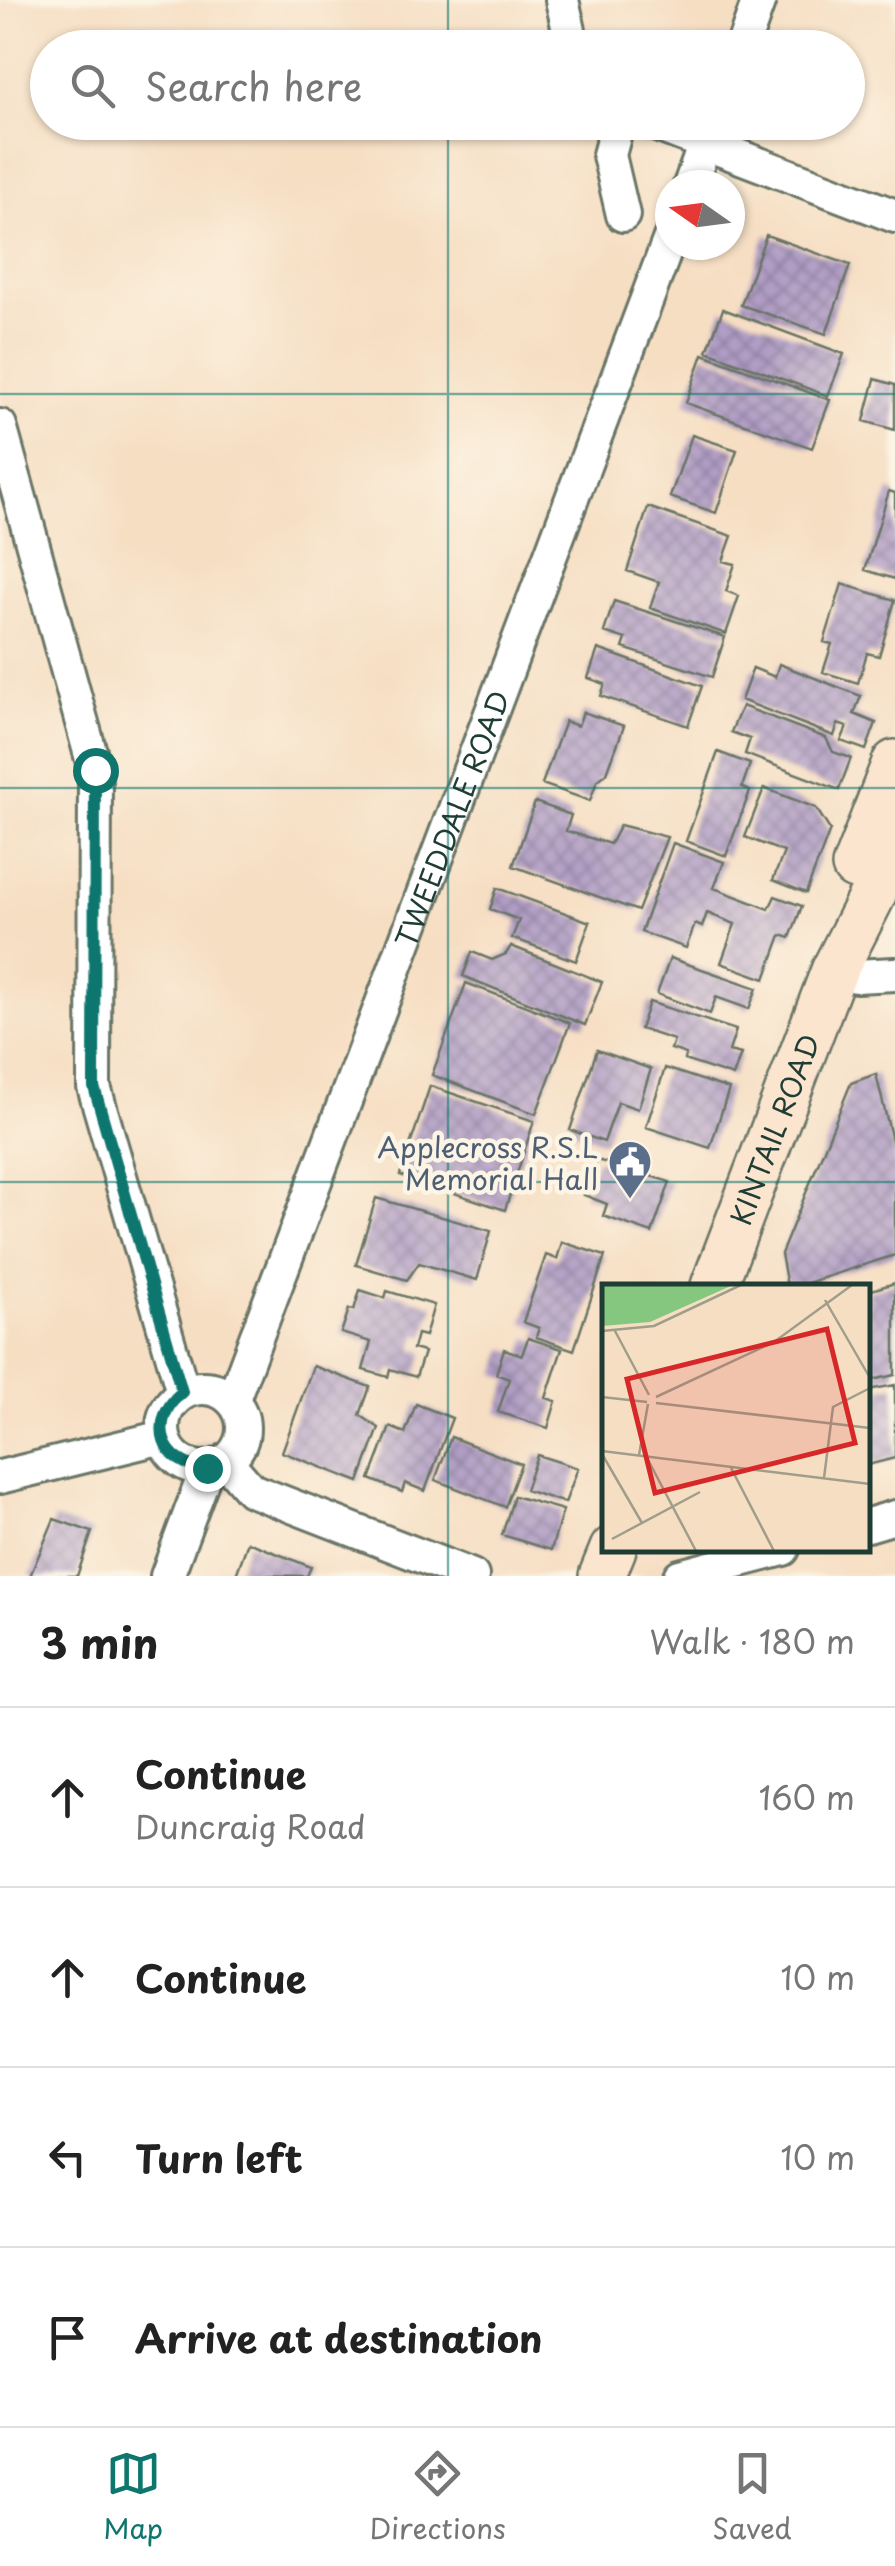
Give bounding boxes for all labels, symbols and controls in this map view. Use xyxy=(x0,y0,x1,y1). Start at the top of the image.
search box xyxy=(30,30,865,140)
text: Search here xyxy=(145,57,362,114)
icon: search xyxy=(65,58,120,113)
north arrow xyxy=(655,170,745,260)
street label: TWEEDDALE ROAD xyxy=(383,684,519,953)
route start xyxy=(73,748,119,794)
street label: KINTAIL ROAD xyxy=(718,1027,830,1231)
place label: Applecross R.S.L Memorial Hall xyxy=(377,1125,598,1200)
public building icon: Applecross R.S.L Memorial Hall xyxy=(607,1139,653,1200)
inset map xyxy=(602,1284,870,1551)
route end xyxy=(185,1446,231,1492)
text: 3 min xyxy=(40,1610,158,1673)
text: Walk · 180 m xyxy=(649,1617,855,1665)
text: Continue xyxy=(135,1745,306,1802)
icon: ahead xyxy=(40,1770,95,1825)
text: 160 m xyxy=(759,1773,855,1821)
text: Duncraig Road xyxy=(135,1802,366,1850)
text: Continue xyxy=(135,1949,306,2006)
icon: ahead xyxy=(40,1950,95,2005)
text: 10 m xyxy=(781,1953,855,2001)
text: Turn left xyxy=(135,2129,303,2186)
icon: left xyxy=(40,2130,95,2185)
text: 10 m xyxy=(781,2133,855,2181)
text: Arrive at destination xyxy=(135,2309,543,2366)
icon: arrive xyxy=(40,2310,95,2365)
tab: Map xyxy=(103,2446,163,2549)
tab: Directions xyxy=(370,2446,506,2549)
tab: Saved xyxy=(712,2446,792,2549)

